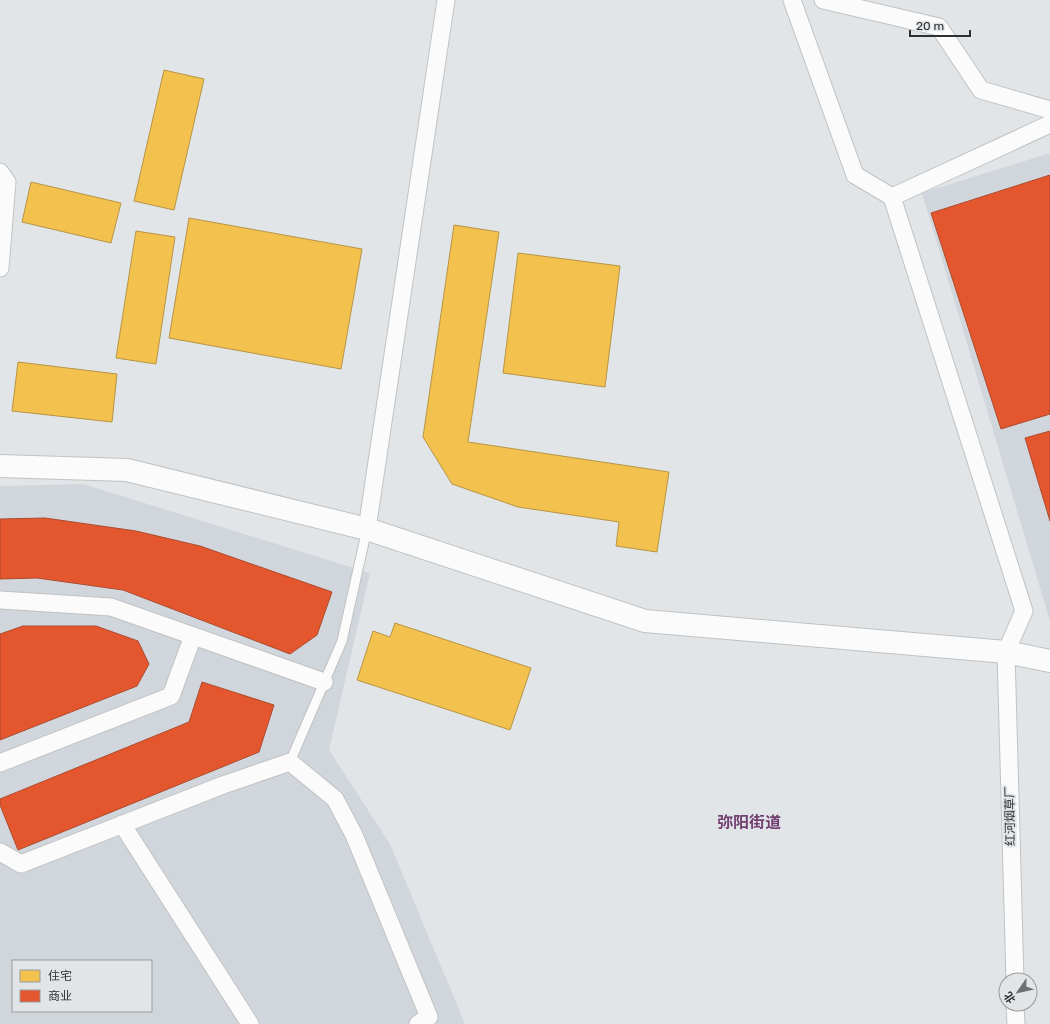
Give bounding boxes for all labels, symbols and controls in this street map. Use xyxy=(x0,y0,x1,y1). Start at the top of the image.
scale bar xyxy=(910,12,970,38)
text: 20 m xyxy=(916,19,944,33)
street label: 红河烟草厂 xyxy=(1002,786,1018,846)
district label: 弥阳街道 xyxy=(717,813,781,832)
legend xyxy=(12,960,152,1012)
text: 住宅 xyxy=(48,969,72,983)
north arrow xyxy=(998,972,1038,1012)
text: 商业 xyxy=(48,989,72,1003)
text: 北 xyxy=(1002,989,1019,1006)

